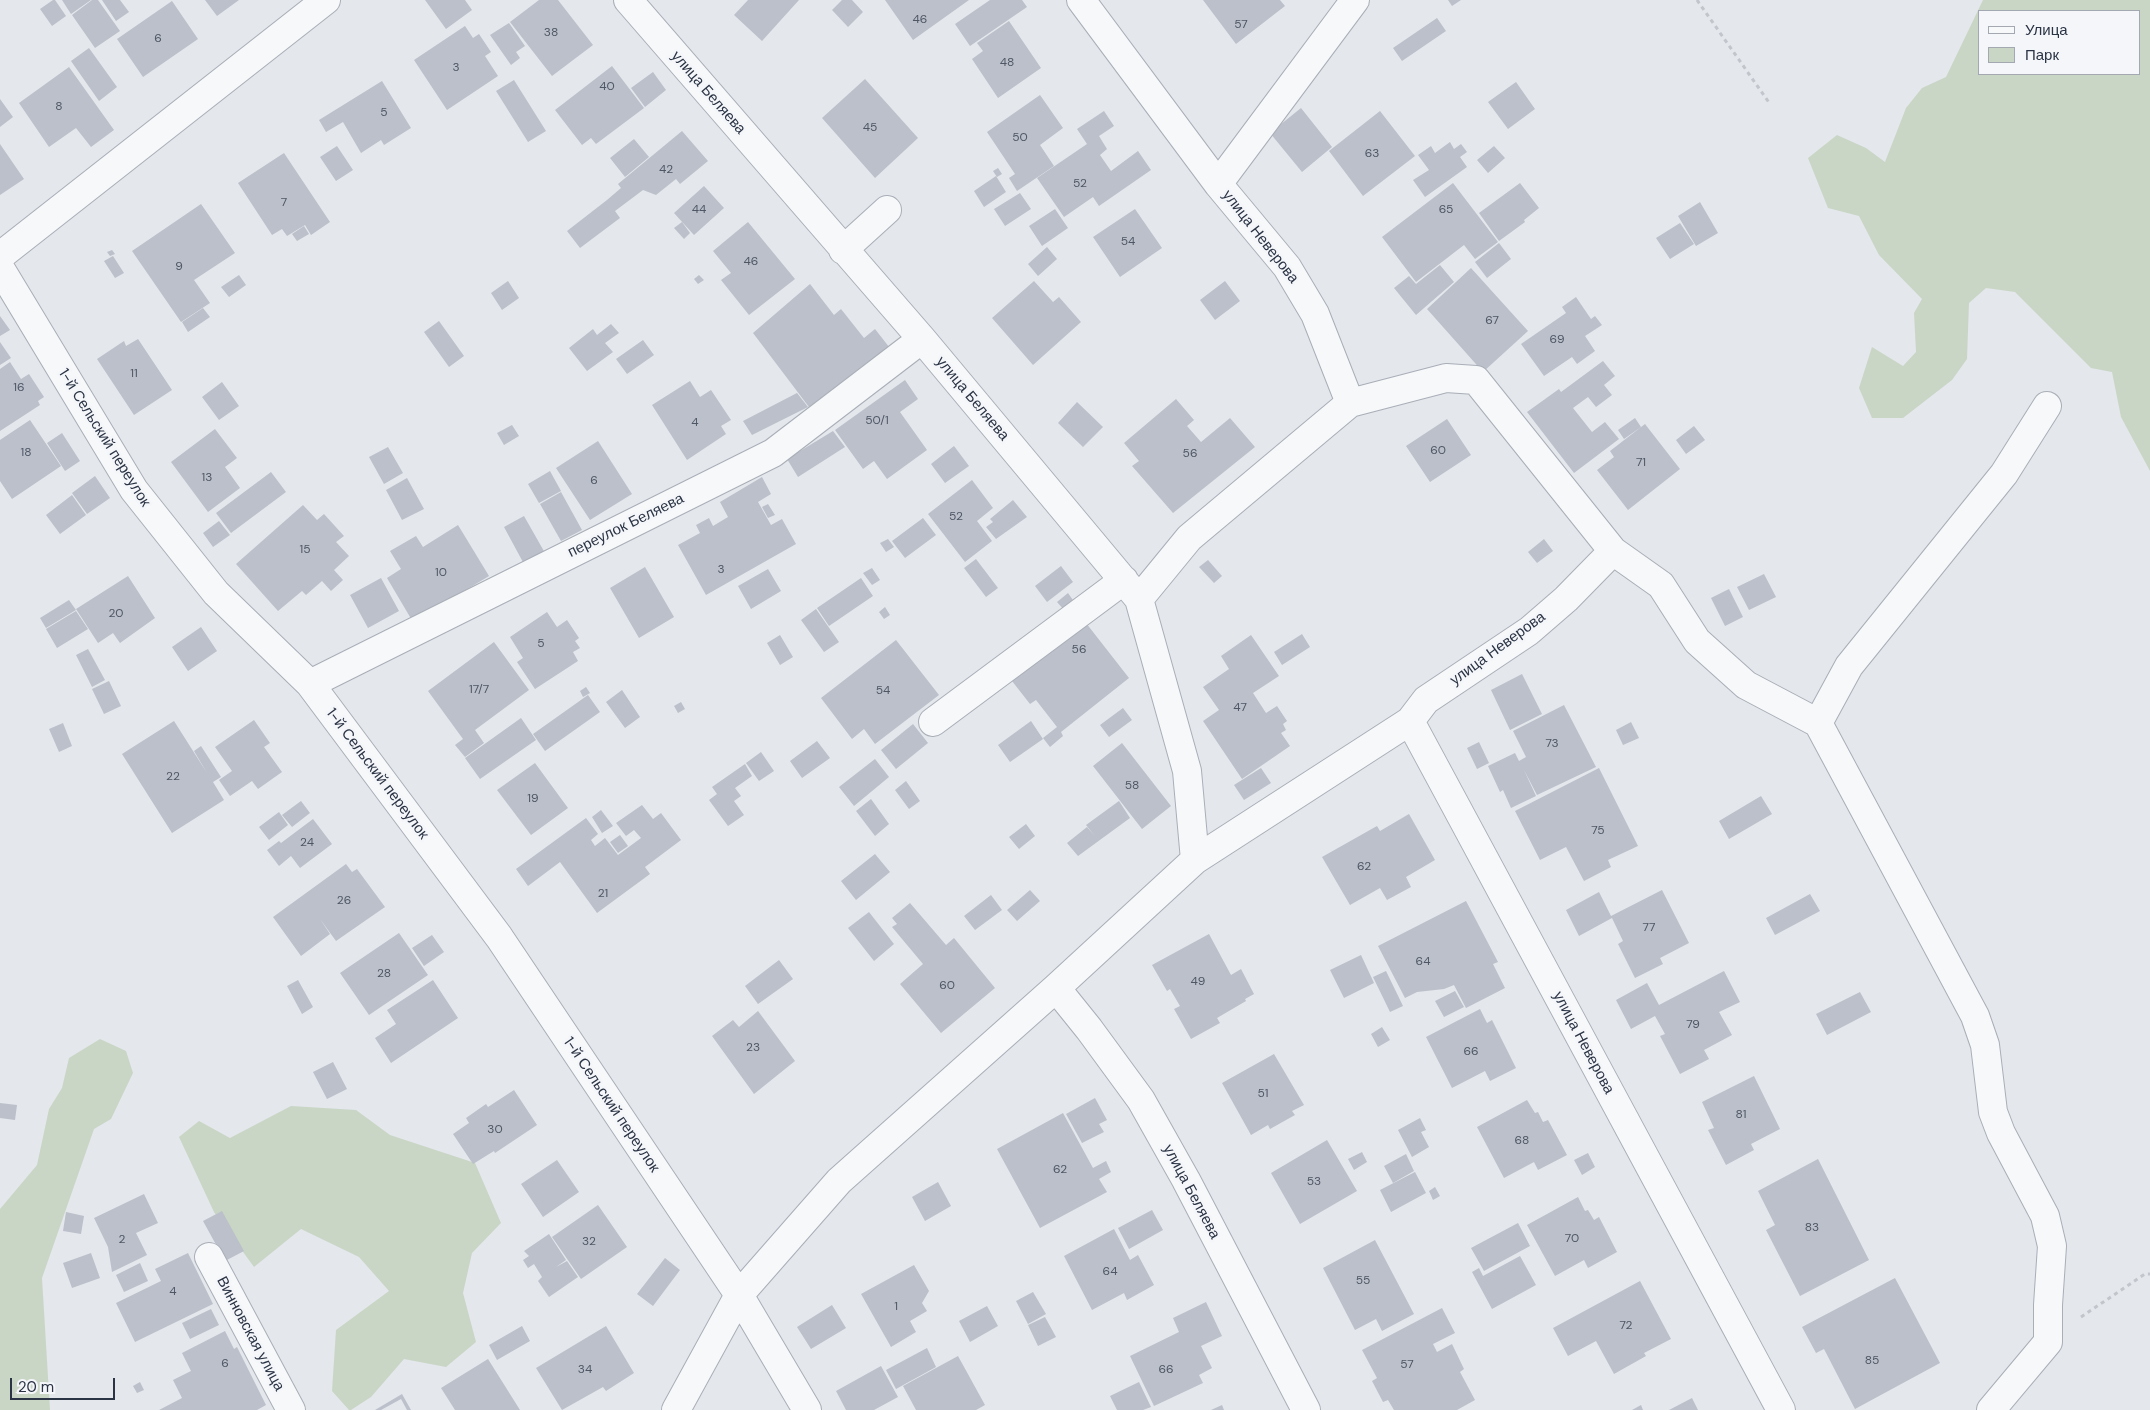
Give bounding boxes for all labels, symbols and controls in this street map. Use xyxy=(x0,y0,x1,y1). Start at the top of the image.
legend xyxy=(1978,10,2140,75)
house number: 46 xyxy=(913,13,927,27)
house number: 57 xyxy=(1234,18,1248,32)
text: Улица xyxy=(2025,20,2068,40)
house number: 38 xyxy=(544,26,558,40)
house number: 6 xyxy=(154,32,162,46)
text: Парк xyxy=(2025,45,2059,65)
street label: улица Беляева xyxy=(667,48,749,138)
house number: 48 xyxy=(1000,56,1014,70)
house number: 3 xyxy=(452,61,460,75)
house number: 40 xyxy=(599,80,615,94)
house number: 8 xyxy=(55,100,63,114)
house number: 5 xyxy=(380,106,388,120)
house number: 45 xyxy=(863,121,877,135)
house number: 50 xyxy=(1012,131,1028,145)
house number: 63 xyxy=(1365,147,1379,161)
house number: 42 xyxy=(659,163,673,177)
house number: 52 xyxy=(1073,177,1087,191)
street label: улица Неверова xyxy=(1218,187,1302,287)
house number: 7 xyxy=(281,196,287,210)
house number: 44 xyxy=(692,203,706,217)
house number: 65 xyxy=(1439,203,1453,217)
house number: 54 xyxy=(1121,235,1135,249)
house number: 46 xyxy=(744,255,758,269)
house number: 9 xyxy=(175,260,183,274)
house number: 67 xyxy=(1485,314,1499,328)
house number: 69 xyxy=(1550,333,1564,347)
street label: улица Беляева xyxy=(932,353,1012,445)
street label: 1-й Сельский переулок xyxy=(54,366,154,510)
house number: 11 xyxy=(130,367,138,381)
house number: 16 xyxy=(13,381,25,395)
house number: 50/1 xyxy=(865,414,889,428)
house number: 4 xyxy=(691,416,699,430)
house number: 60 xyxy=(1430,444,1446,458)
house number: 18 xyxy=(20,446,32,460)
house number: 56 xyxy=(1183,447,1197,461)
house number: 71 xyxy=(1636,456,1646,470)
house number: 13 xyxy=(202,471,212,485)
house number: 6 xyxy=(590,474,598,488)
street label: переулок Беляева xyxy=(565,490,687,562)
house number: 52 xyxy=(949,510,963,524)
house number: 15 xyxy=(299,543,311,557)
house number: 3 xyxy=(717,563,725,577)
house number: 10 xyxy=(435,566,447,580)
house number: 20 xyxy=(109,607,123,621)
street label: улица Неверова xyxy=(1447,608,1549,690)
house number: 5 xyxy=(537,637,545,651)
house number: 56 xyxy=(1072,643,1086,657)
house number: 17/7 xyxy=(469,683,489,697)
house number: 54 xyxy=(876,684,890,698)
house number: 47 xyxy=(1233,701,1247,715)
street label: 1-й Сельский переулок xyxy=(322,705,432,843)
house number: 73 xyxy=(1545,737,1559,751)
house number: 22 xyxy=(166,770,180,784)
house number: 58 xyxy=(1125,779,1139,793)
house number: 19 xyxy=(527,792,539,806)
house number: 75 xyxy=(1591,824,1605,838)
house number: 24 xyxy=(300,836,314,850)
house number: 62 xyxy=(1357,860,1371,874)
house number: 21 xyxy=(598,887,608,901)
house number: 26 xyxy=(337,894,351,908)
house number: 77 xyxy=(1643,921,1655,935)
house number: 64 xyxy=(1416,955,1430,969)
house number: 28 xyxy=(377,967,391,981)
house number: 49 xyxy=(1191,975,1205,989)
house number: 60 xyxy=(939,979,955,993)
street label: улица Неверова xyxy=(1548,989,1618,1097)
house number: 79 xyxy=(1686,1018,1700,1032)
street label: 1-й Сельский переулок xyxy=(559,1034,663,1176)
house number: 23 xyxy=(746,1041,760,1055)
house number: 66 xyxy=(1463,1045,1479,1059)
house number: 51 xyxy=(1257,1087,1269,1101)
house number: 81 xyxy=(1736,1108,1746,1122)
house number: 30 xyxy=(487,1123,503,1137)
house number: 68 xyxy=(1515,1134,1529,1148)
street label: улица Беляева xyxy=(1159,1142,1223,1242)
house number: 62 xyxy=(1053,1163,1067,1177)
house number: 53 xyxy=(1307,1175,1321,1189)
house number: 83 xyxy=(1805,1221,1819,1235)
house number: 70 xyxy=(1565,1232,1579,1246)
house number: 2 xyxy=(119,1233,125,1247)
house number: 32 xyxy=(582,1235,596,1249)
house number: 64 xyxy=(1103,1265,1117,1279)
street label: Винновская улица xyxy=(212,1274,288,1394)
house number: 55 xyxy=(1356,1274,1370,1288)
house number: 4 xyxy=(169,1285,177,1299)
house number: 1 xyxy=(894,1300,898,1314)
house number: 72 xyxy=(1619,1319,1633,1333)
house number: 85 xyxy=(1865,1354,1879,1368)
house number: 6 xyxy=(221,1357,229,1371)
house number: 57 xyxy=(1400,1358,1414,1372)
house number: 34 xyxy=(578,1363,592,1377)
house number: 66 xyxy=(1158,1363,1174,1377)
scale bar xyxy=(12,1368,118,1400)
text: 20 m xyxy=(18,1377,54,1397)

